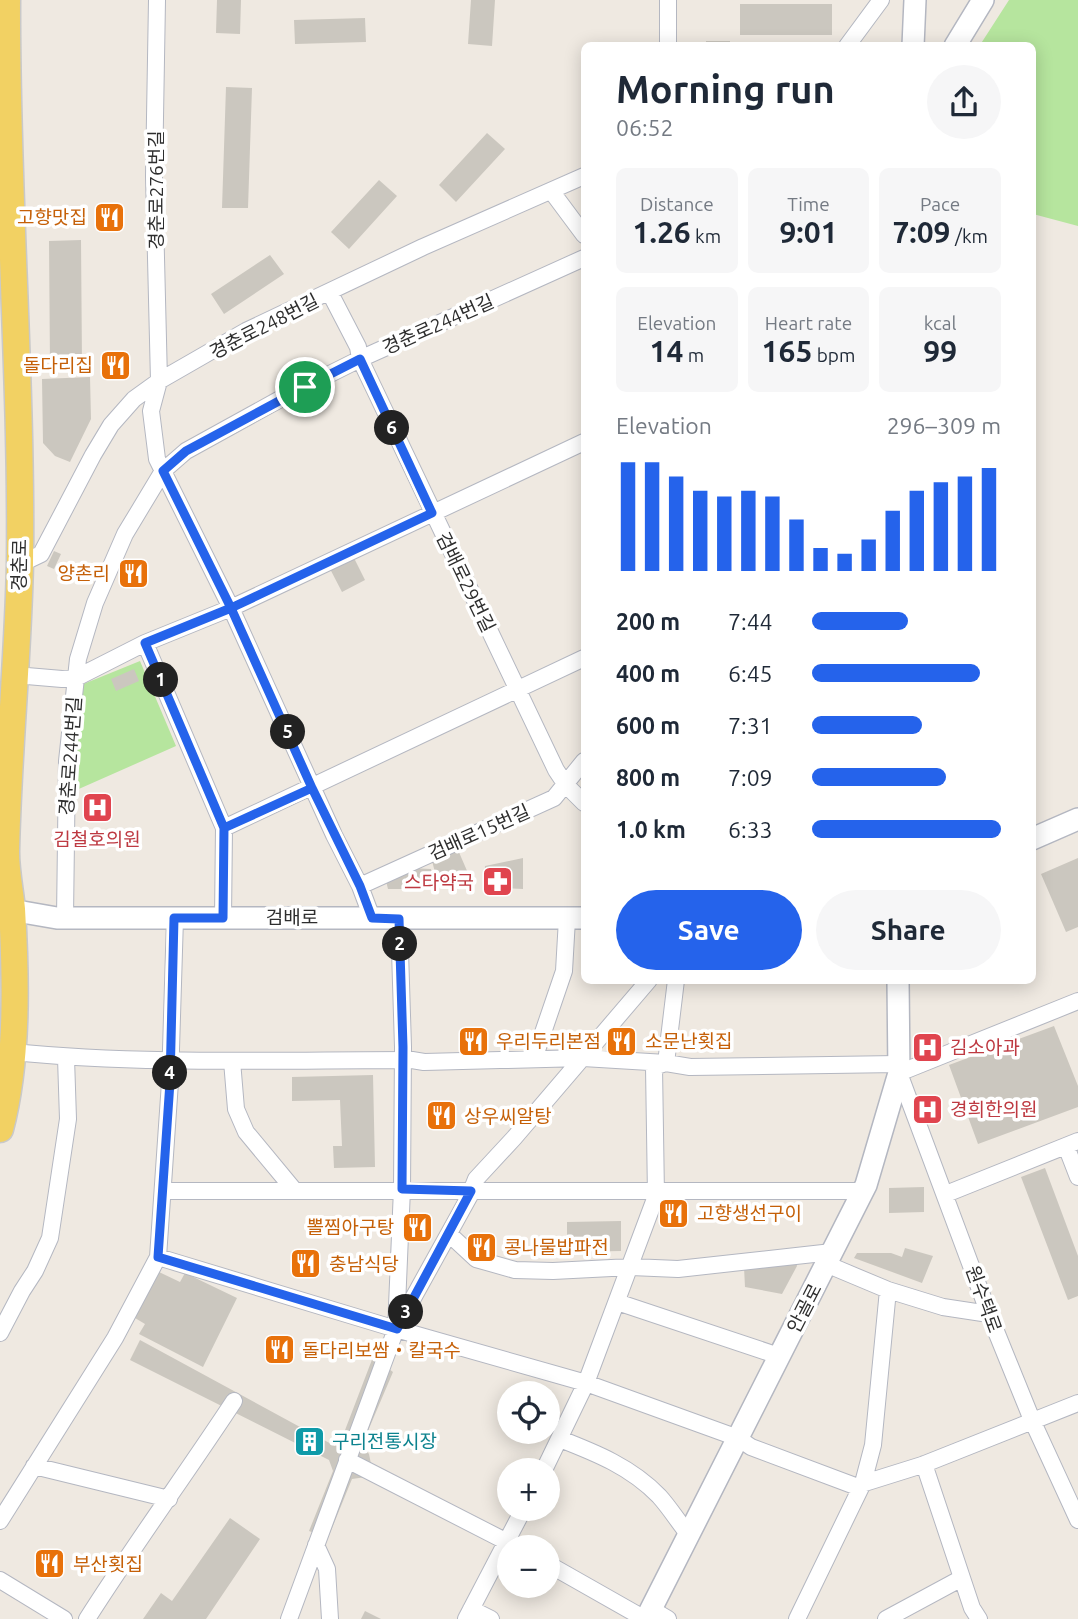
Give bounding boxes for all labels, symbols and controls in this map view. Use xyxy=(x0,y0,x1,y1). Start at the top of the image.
button: share xyxy=(927,65,1001,139)
text: Morning run xyxy=(616,68,835,110)
text: 06:52 xyxy=(616,115,674,140)
street label: 경춘로276번길 xyxy=(145,130,167,250)
text: Distance xyxy=(640,193,714,215)
text: Time xyxy=(787,193,830,215)
text: Pace xyxy=(920,193,960,215)
restaurant icon: 고향맛집 xyxy=(93,200,127,234)
place label: 고향맛집 xyxy=(17,206,87,228)
text: 1.26 xyxy=(633,215,691,249)
text: 9:01 xyxy=(779,215,838,249)
text: 7:09 xyxy=(892,215,951,249)
text: km xyxy=(691,225,721,247)
text: /km xyxy=(951,225,988,247)
street label: 경춘로248번길 xyxy=(206,289,322,363)
street label: 경춘로244번길 xyxy=(379,290,497,358)
text: Elevation xyxy=(637,312,716,334)
text: Heart rate xyxy=(765,312,852,334)
text: kcal xyxy=(924,312,957,334)
text: 14 xyxy=(650,334,683,368)
text: 165 xyxy=(762,334,812,368)
text: 99 xyxy=(923,334,957,368)
text: m xyxy=(683,344,704,366)
text: bpm xyxy=(812,344,855,366)
restaurant icon: 돌다리집 xyxy=(99,348,133,382)
place label: 돌다리집 xyxy=(23,354,93,376)
pin xyxy=(275,357,335,417)
icon: arrive xyxy=(286,368,324,406)
pin: 6 xyxy=(374,410,410,446)
text: Elevation xyxy=(616,413,712,438)
text: 296–309 m xyxy=(887,413,1001,438)
text: 6 xyxy=(386,416,397,438)
street label: 검배로29번길 xyxy=(432,528,500,636)
street label: 경춘로 xyxy=(8,539,30,591)
restaurant icon: 양촌리 xyxy=(116,556,150,590)
place label: 양촌리 xyxy=(58,562,110,584)
text: 200 m xyxy=(616,609,680,634)
text: 7:44 xyxy=(728,609,773,634)
text: 400 m xyxy=(616,661,680,686)
text: 6:45 xyxy=(728,661,773,686)
pin: 1 xyxy=(144,662,178,698)
text: 1 xyxy=(155,668,166,690)
street label: 경춘로244번길 xyxy=(55,696,85,816)
text: 600 m xyxy=(616,713,680,738)
text: 7:31 xyxy=(728,713,773,738)
pin: 5 xyxy=(270,714,306,750)
text: 5 xyxy=(282,720,293,742)
text: 800 m xyxy=(616,765,680,790)
text: 7:09 xyxy=(728,765,773,790)
hospital icon: 김철호의원 xyxy=(80,791,114,825)
street label: 검배로15번길 xyxy=(425,800,533,864)
text: 1.0 km xyxy=(616,817,686,842)
text: 6:33 xyxy=(728,817,773,842)
place label: 김철호의원 xyxy=(53,828,141,850)
pharmacy icon: 스타약국 xyxy=(480,865,514,899)
place label: 스타약국 xyxy=(404,871,474,893)
button: Save xyxy=(616,890,802,970)
button: Share xyxy=(816,890,1001,970)
street label: 검배로 xyxy=(266,906,318,928)
pin: 2 xyxy=(382,926,418,962)
text: 2 xyxy=(394,932,405,954)
restaurant icon: 우리두리본점 xyxy=(456,1024,490,1058)
restaurant icon: 소문난횟집 xyxy=(605,1024,639,1058)
place label: 우리두리본점 xyxy=(496,1030,601,1052)
place label: 소문난횟집 xyxy=(645,1030,732,1052)
hospital icon: 김소아과 xyxy=(910,1030,944,1064)
place label: 김소아과 xyxy=(950,1036,1020,1058)
pin: 4 xyxy=(152,1056,188,1090)
text: 4 xyxy=(164,1061,175,1083)
hospital icon: 경희한의원 xyxy=(910,1092,944,1126)
place label: 경희한의원 xyxy=(950,1098,1037,1120)
restaurant icon: 상우씨알탕 xyxy=(424,1099,458,1133)
place label: 상우씨알탕 xyxy=(464,1105,552,1127)
restaurant icon: 고향생선구이 xyxy=(657,1196,691,1230)
place label: 고향생선구이 xyxy=(697,1202,802,1224)
restaurant icon: 뽈찜아구탕 xyxy=(400,1210,434,1244)
place label: 뽈찜아구탕 xyxy=(307,1216,395,1238)
restaurant icon: 콩나물밥파전 xyxy=(464,1230,498,1264)
place label: 콩나물밥파전 xyxy=(504,1236,609,1258)
restaurant icon: 충남식당 xyxy=(289,1247,323,1281)
place label: 충남식당 xyxy=(329,1253,399,1275)
street label: 원수택로 xyxy=(962,1262,1006,1336)
street label: 안골로 xyxy=(782,1280,826,1336)
pin: 3 xyxy=(388,1294,424,1330)
text: 3 xyxy=(400,1300,411,1322)
restaurant icon: 돌다리보쌈・칼국수 xyxy=(262,1333,296,1367)
place label: 돌다리보쌈・칼국수 xyxy=(302,1339,461,1361)
map controls xyxy=(497,1381,560,1598)
button: locate xyxy=(497,1381,560,1444)
building icon: 구리전통시장 xyxy=(292,1424,326,1458)
place label: 구리전통시장 xyxy=(332,1430,437,1452)
button: + xyxy=(497,1458,560,1521)
button: − xyxy=(497,1535,560,1598)
restaurant icon: 부산횟집 xyxy=(33,1547,67,1581)
place label: 부산횟집 xyxy=(73,1553,143,1575)

